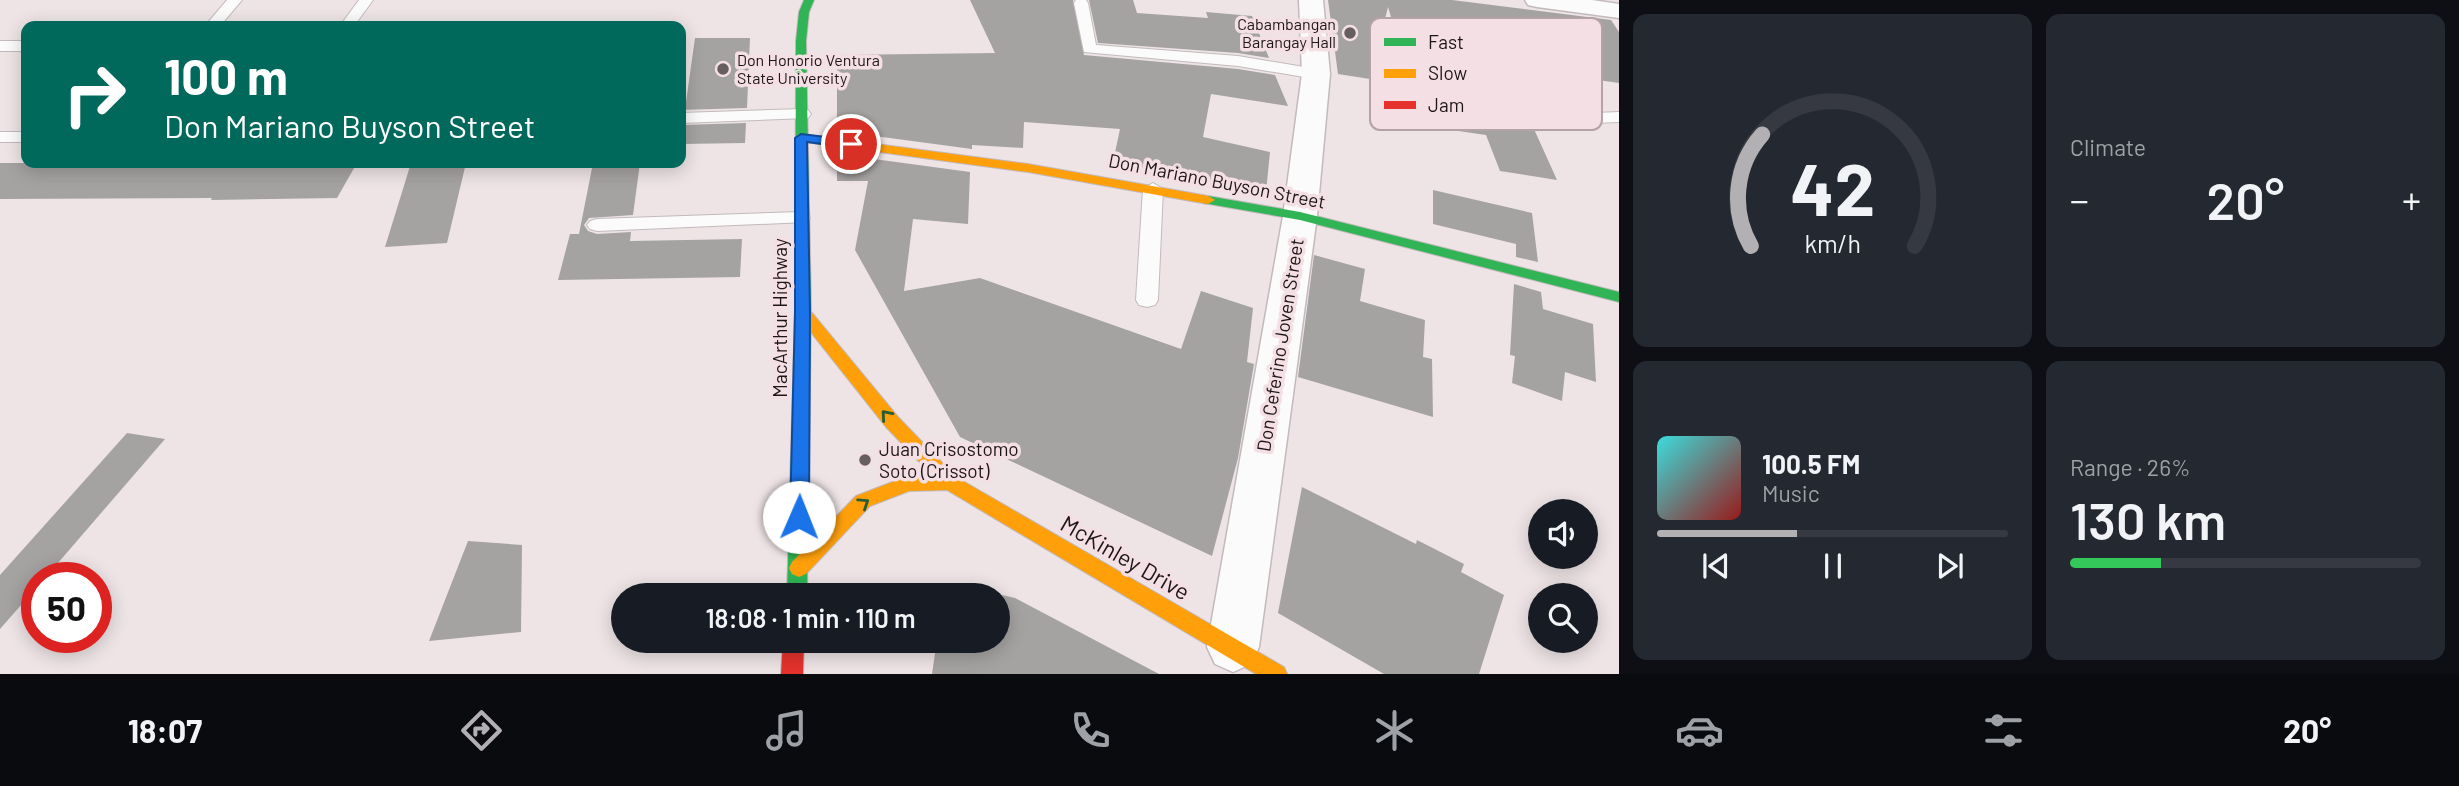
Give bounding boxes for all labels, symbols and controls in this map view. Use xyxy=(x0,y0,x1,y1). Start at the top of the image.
place label: Cabambangan Barangay Hall xyxy=(1237,14,1336,51)
legend xyxy=(1370,18,1602,130)
marker: Cabambangan Barangay Hall xyxy=(1342,25,1358,41)
text: Fast xyxy=(1428,30,1464,53)
text: 100 m xyxy=(164,46,288,105)
icon: right xyxy=(49,49,140,140)
place label: Don Honorio Ventura State University xyxy=(737,50,880,87)
marker: Don Honorio Ventura State University xyxy=(715,61,731,77)
text: Slow xyxy=(1428,61,1467,84)
text: Jam xyxy=(1428,93,1464,116)
text: Don Mariano Buyson Street xyxy=(164,106,536,144)
pin xyxy=(821,114,881,174)
icon: arrive xyxy=(832,125,870,163)
text: Climate xyxy=(2070,133,2146,161)
text: 42 xyxy=(1790,144,1875,232)
street label: Don Mariano Buyson Street xyxy=(1107,148,1328,213)
text: 20° xyxy=(2207,168,2284,230)
text: − xyxy=(2070,176,2089,222)
text: + xyxy=(2402,176,2421,222)
text: km/h xyxy=(1804,228,1861,258)
street label: Don Ceferino Joven Street xyxy=(1251,237,1308,453)
street label: MacArthur Highway xyxy=(768,238,791,398)
one-way arrow xyxy=(882,410,894,423)
place label: Juan Crisostomo Soto (Crissot) xyxy=(879,437,1019,482)
text: 100.5 FM xyxy=(1762,448,1860,479)
marker: Juan Crisostomo Soto (Crissot) xyxy=(857,452,873,468)
text: Range · 26% xyxy=(2070,453,2191,481)
text: Music xyxy=(1762,479,1820,507)
position arrow xyxy=(762,480,836,554)
text: 130 km xyxy=(2070,488,2226,550)
one-way arrow xyxy=(856,499,869,511)
map controls xyxy=(1528,499,1598,653)
button: sound xyxy=(1528,499,1598,569)
street label: McKinley Drive xyxy=(1056,509,1195,605)
icon: previous xyxy=(1697,547,1735,585)
icon: pause xyxy=(1814,547,1852,585)
icon: next xyxy=(1931,547,1969,585)
speed limit sign: 50 xyxy=(21,562,112,653)
button: search xyxy=(1528,583,1598,653)
text: 18:08 · 1 min · 110 m xyxy=(705,602,916,633)
icon: directions xyxy=(457,706,506,755)
icon: music xyxy=(762,706,811,755)
icon: phone xyxy=(1066,706,1115,755)
icon: climate xyxy=(1370,706,1419,755)
icon: car xyxy=(1675,706,1724,755)
icon: filters xyxy=(1979,706,2028,755)
text: 18:07 xyxy=(128,711,202,749)
text: 20° xyxy=(2283,711,2331,749)

